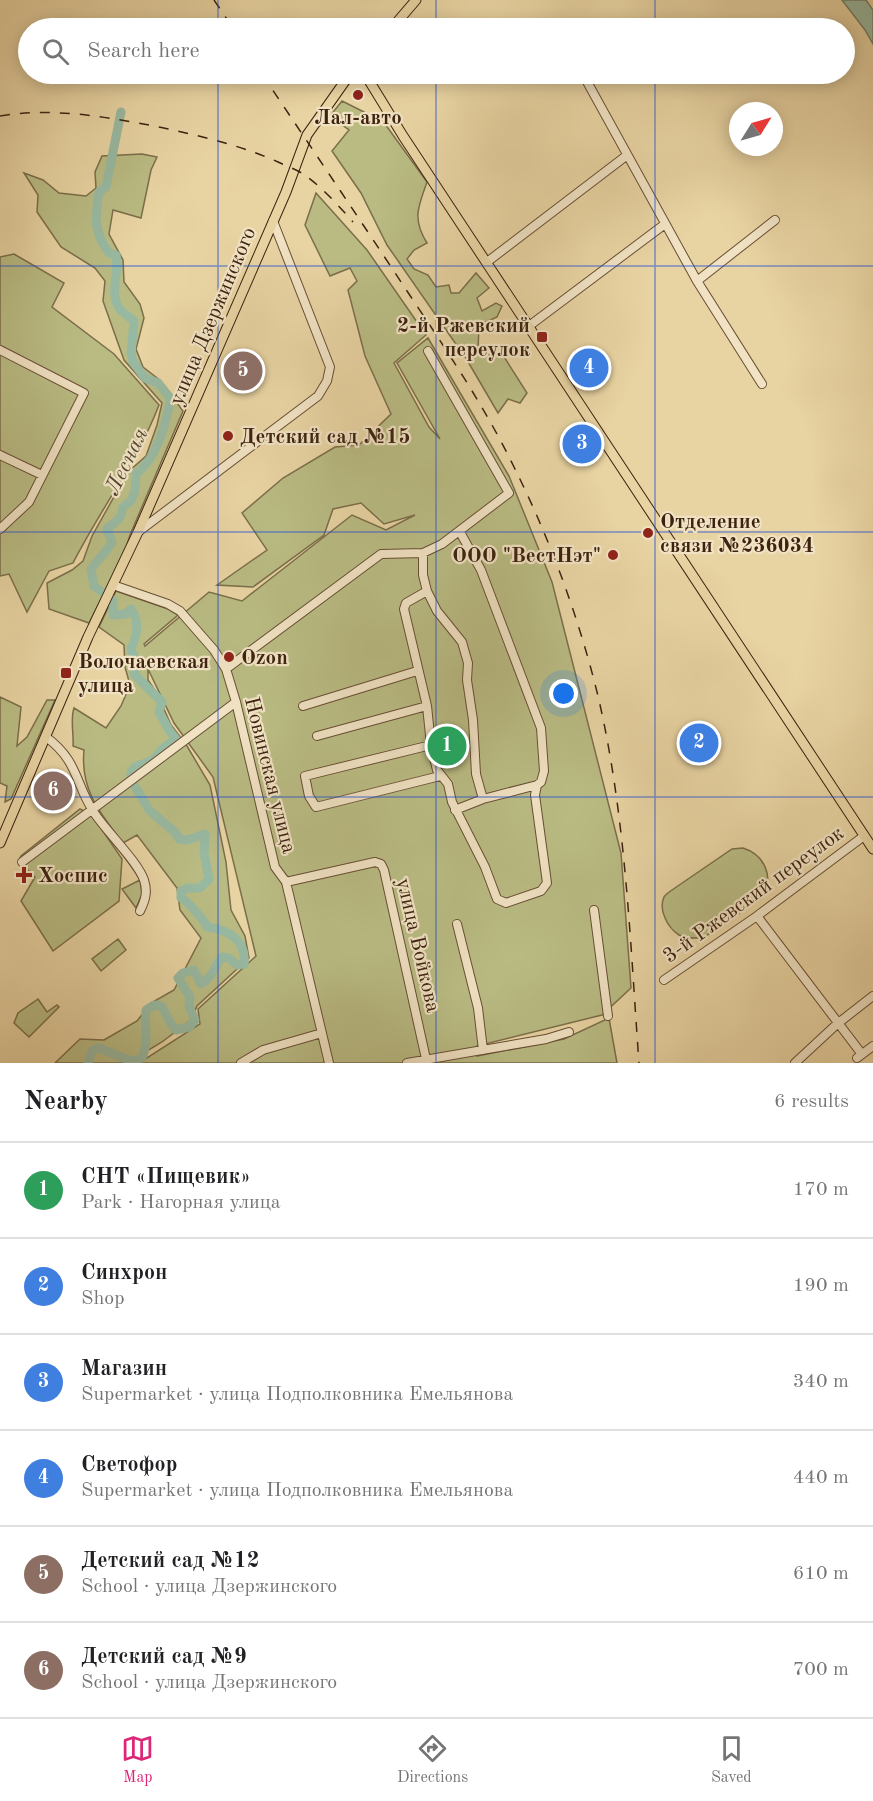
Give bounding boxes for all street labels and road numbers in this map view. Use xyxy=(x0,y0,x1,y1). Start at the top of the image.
street label: улица Дзержинского xyxy=(166,224,260,409)
street label: Новинская улица xyxy=(240,695,299,856)
street label: 3-й Ржевский переулок xyxy=(660,823,848,968)
street label: улица Войкова xyxy=(392,876,443,1015)

